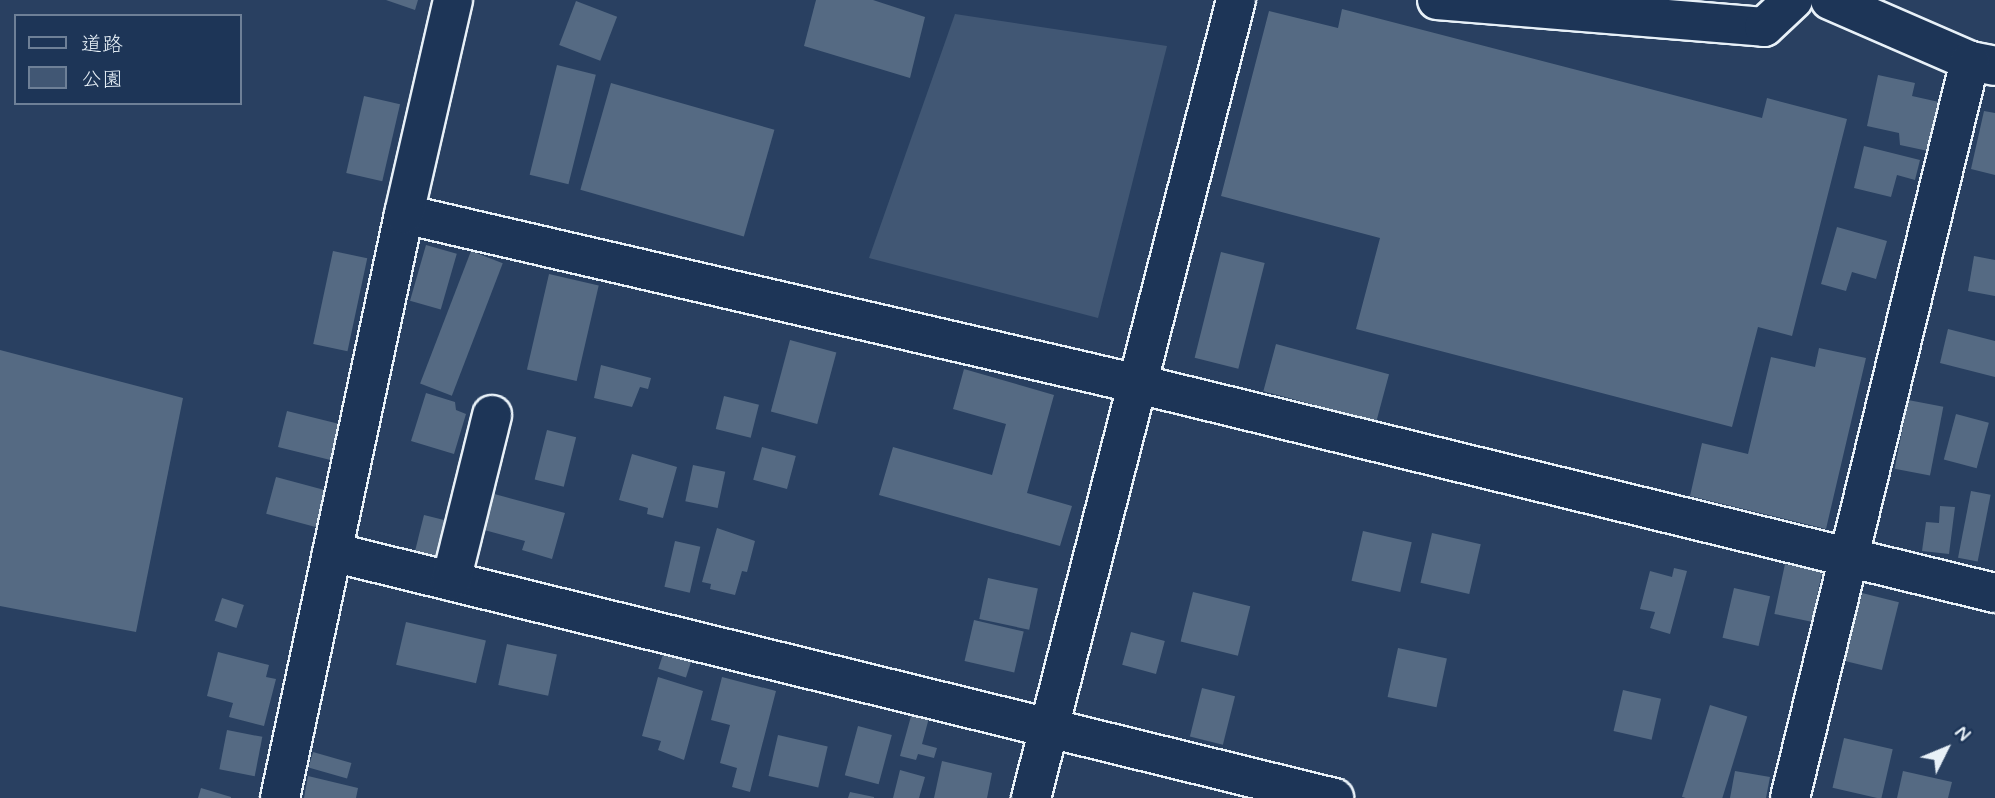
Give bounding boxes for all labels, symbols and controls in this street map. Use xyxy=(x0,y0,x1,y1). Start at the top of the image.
legend xyxy=(14,14,242,105)
text: 道路 xyxy=(81,31,123,59)
text: 公園 xyxy=(81,66,123,94)
north arrow xyxy=(1911,714,1981,784)
text: N xyxy=(1948,721,1975,747)

